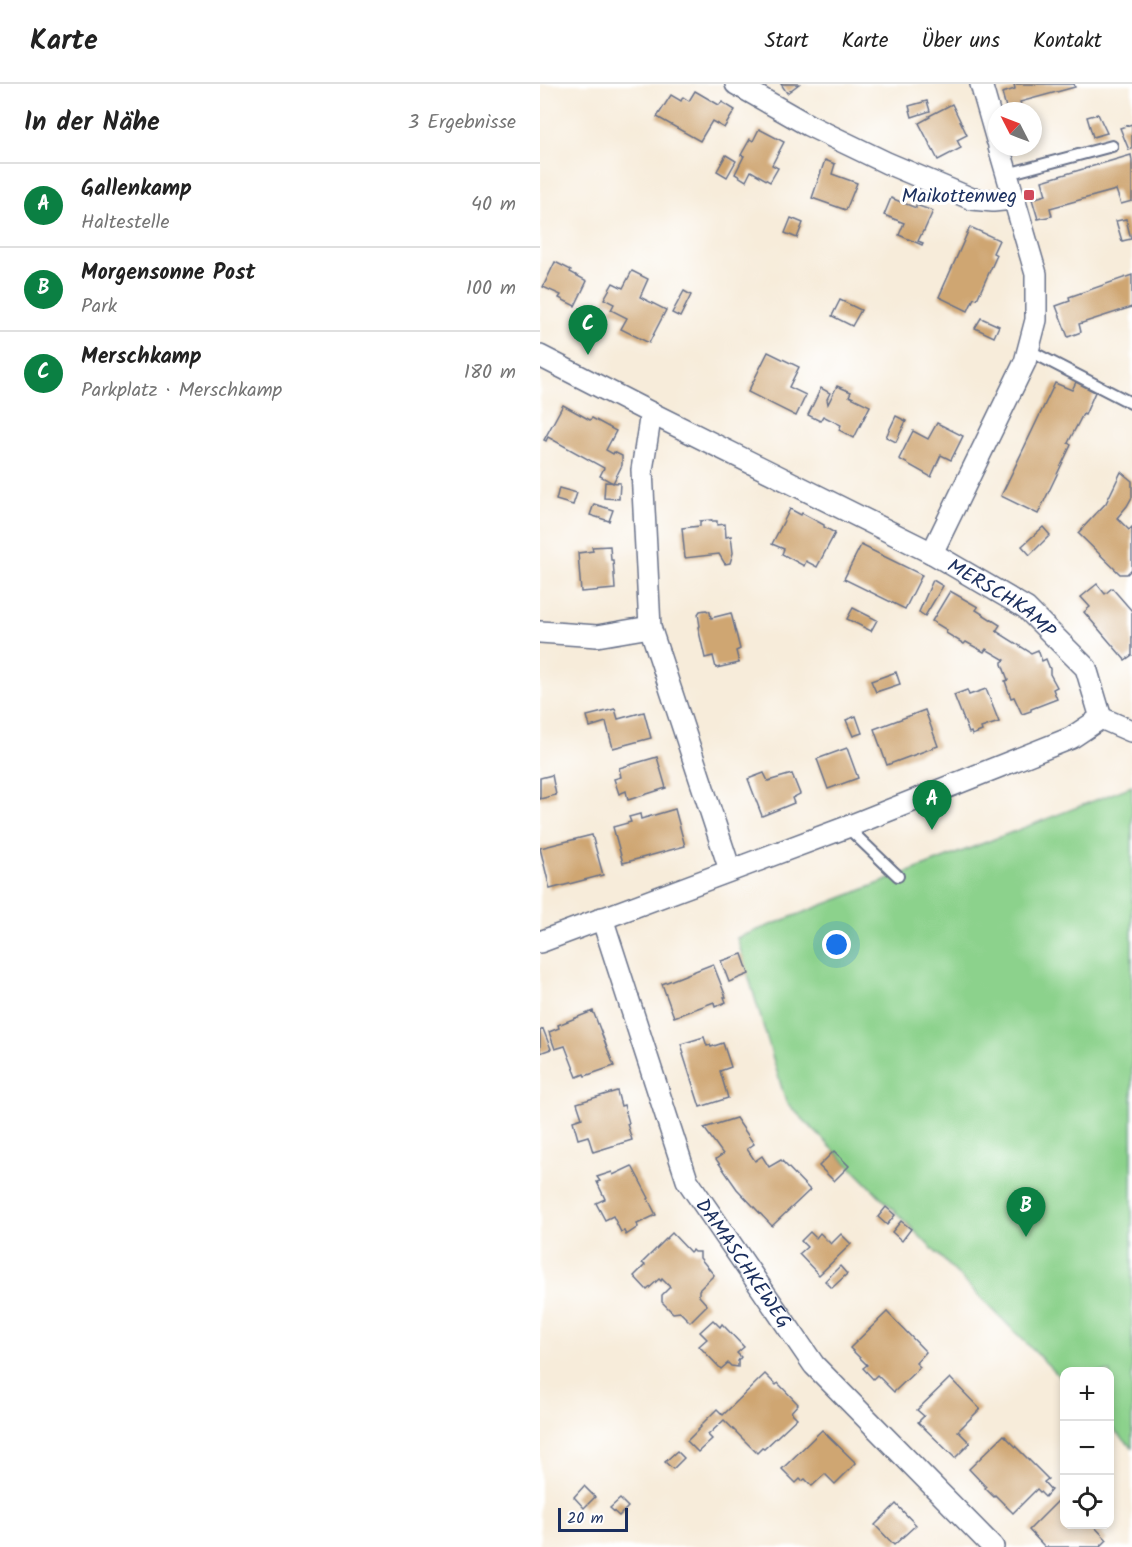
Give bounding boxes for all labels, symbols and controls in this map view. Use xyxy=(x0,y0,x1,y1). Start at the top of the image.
text: Karte xyxy=(30,19,98,64)
text: Start xyxy=(764,25,809,58)
text: Karte xyxy=(842,25,888,58)
text: Über uns xyxy=(921,25,1000,58)
text: Kontakt xyxy=(1033,25,1102,58)
text: In der Nähe xyxy=(24,102,160,144)
north arrow xyxy=(988,102,1042,156)
text: 3 Ergebnisse xyxy=(408,107,516,139)
text: Gallenkamp xyxy=(81,172,192,207)
place label: Maikottenweg xyxy=(902,181,1017,213)
marker: Maikottenweg xyxy=(1022,188,1036,202)
text: A xyxy=(37,189,50,221)
text: 40 m xyxy=(471,189,516,221)
text: Haltestelle xyxy=(81,207,169,239)
text: Morgensonne Post xyxy=(81,256,255,291)
text: B xyxy=(37,273,50,305)
text: 100 m xyxy=(466,273,516,305)
text: Park xyxy=(81,291,117,323)
pin: C xyxy=(568,306,608,355)
text: Merschkamp xyxy=(81,340,202,375)
text: C xyxy=(37,357,50,389)
text: 180 m xyxy=(464,357,516,389)
text: Parkplatz · Merschkamp xyxy=(81,375,282,407)
street label: MERSCHKAMP xyxy=(940,551,1063,648)
pin: A xyxy=(912,780,952,830)
your location xyxy=(822,930,851,959)
pin: B xyxy=(1006,1188,1046,1237)
street label: DAMASCHKEWEG xyxy=(686,1192,799,1336)
map controls xyxy=(1060,1367,1114,1529)
button: + xyxy=(1060,1367,1114,1421)
button: − xyxy=(1060,1421,1114,1475)
button: locate xyxy=(1060,1475,1114,1529)
scale bar xyxy=(558,1505,628,1532)
text: 20 m xyxy=(567,1506,603,1531)

